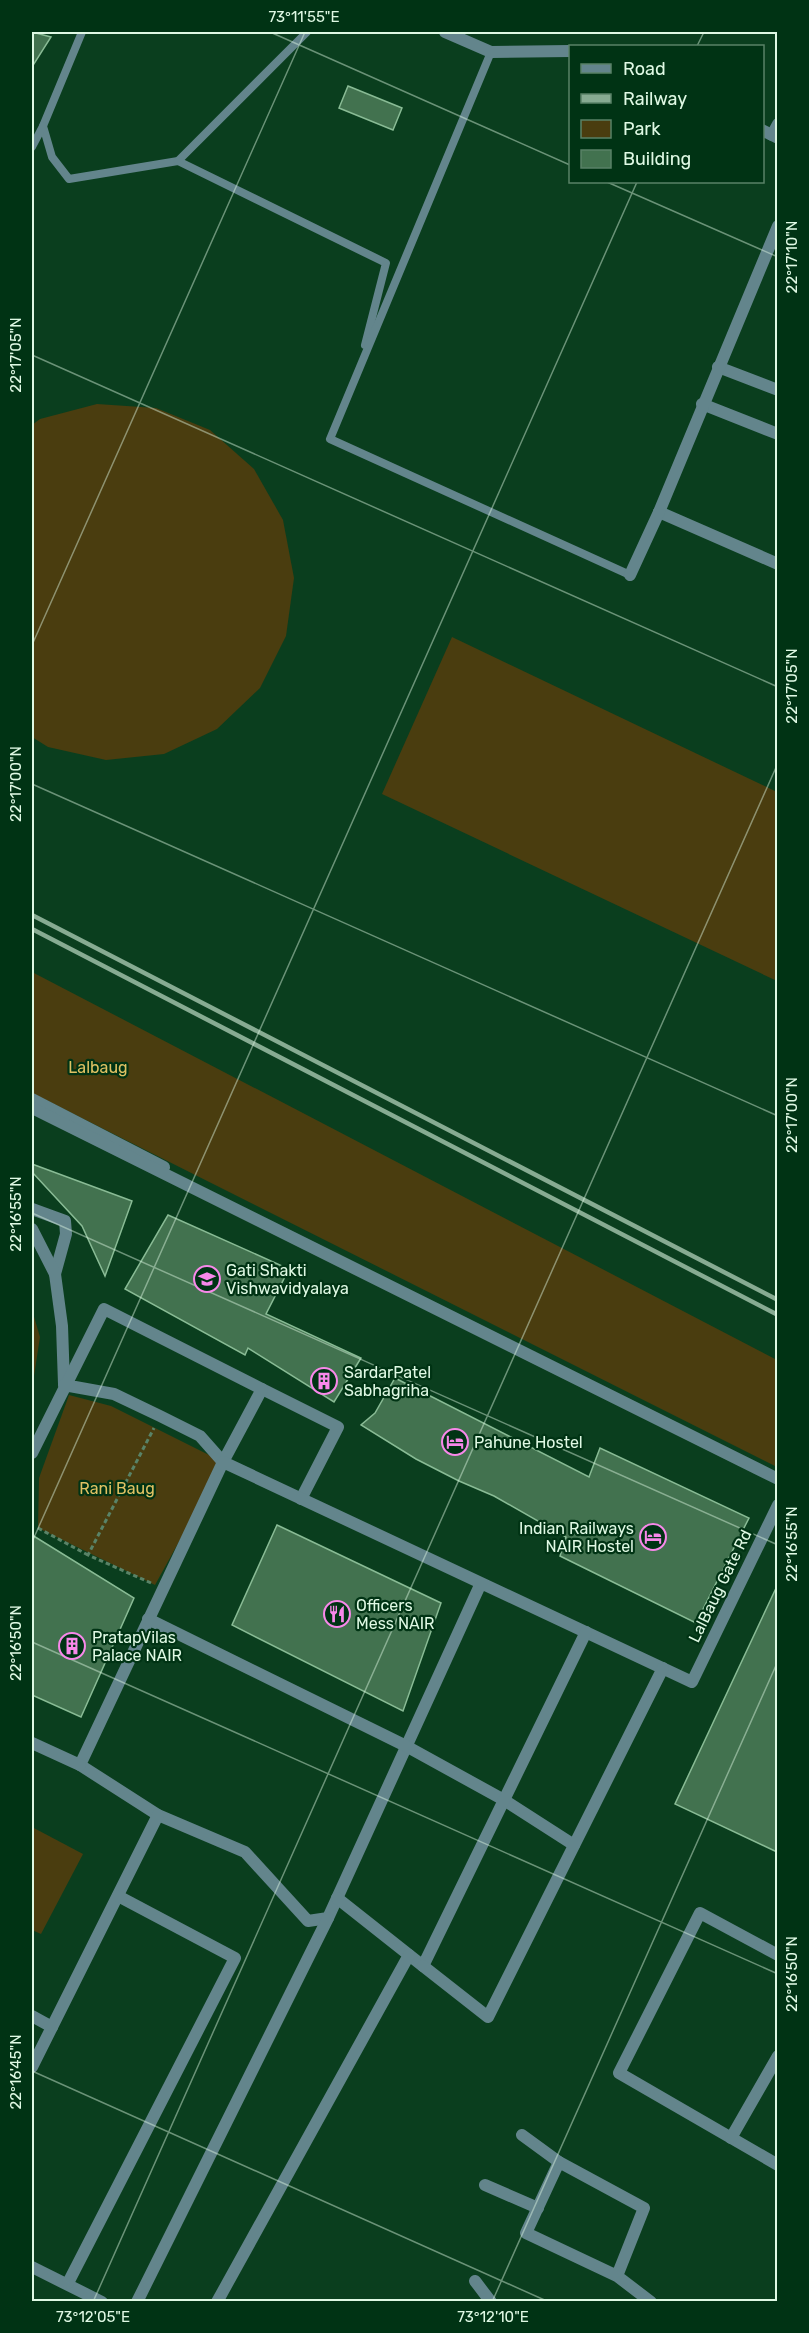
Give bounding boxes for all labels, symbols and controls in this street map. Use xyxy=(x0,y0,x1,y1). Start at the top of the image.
text: 73°11'55"E xyxy=(268,8,340,26)
legend xyxy=(569,45,764,183)
text: Road xyxy=(623,58,666,80)
text: Railway xyxy=(623,88,687,110)
text: Park xyxy=(623,118,661,140)
text: Building xyxy=(623,148,691,170)
text: 22°17'10"N xyxy=(783,221,801,293)
text: 22°17'05"N xyxy=(7,317,25,393)
text: 22°17'05"N xyxy=(783,648,801,724)
text: 22°17'00"N xyxy=(7,746,25,822)
park label: Lalbaug xyxy=(68,1058,128,1077)
text: 22°17'00"N xyxy=(783,1077,801,1153)
text: 22°16'55"N xyxy=(7,1176,25,1252)
place label: Gati Shakti Vishwavidyalaya xyxy=(226,1261,349,1298)
school or university icon: Gati Shakti Vishwavidyalaya xyxy=(192,1264,222,1294)
place label: SardarPatel Sabhagriha xyxy=(344,1363,431,1400)
building icon: SardarPatel Sabhagriha xyxy=(309,1366,339,1396)
hotel icon: Pahune Hostel xyxy=(440,1427,470,1457)
place label: Pahune Hostel xyxy=(474,1433,583,1452)
park label: Rani Baug xyxy=(79,1479,155,1498)
text: 22°16'55"N xyxy=(783,1506,801,1582)
place label: Indian Railways NAIR Hostel xyxy=(519,1519,634,1556)
hotel icon: Indian Railways NAIR Hostel xyxy=(638,1522,668,1552)
street label: LalBaug Gate Rd xyxy=(684,1527,756,1645)
place label: Officers Mess NAIR xyxy=(356,1596,435,1633)
restaurant icon: Officers Mess NAIR xyxy=(322,1599,352,1629)
text: 22°16'50"N xyxy=(7,1605,25,1681)
place label: PratapVilas Palace NAIR xyxy=(92,1628,182,1665)
building icon: PratapVilas Palace NAIR xyxy=(57,1631,87,1661)
text: 22°16'50"N xyxy=(783,1936,801,2012)
text: 22°16'45"N xyxy=(7,2034,25,2110)
text: 73°12'05"E xyxy=(56,2308,130,2326)
text: 73°12'10"E xyxy=(457,2308,529,2326)

